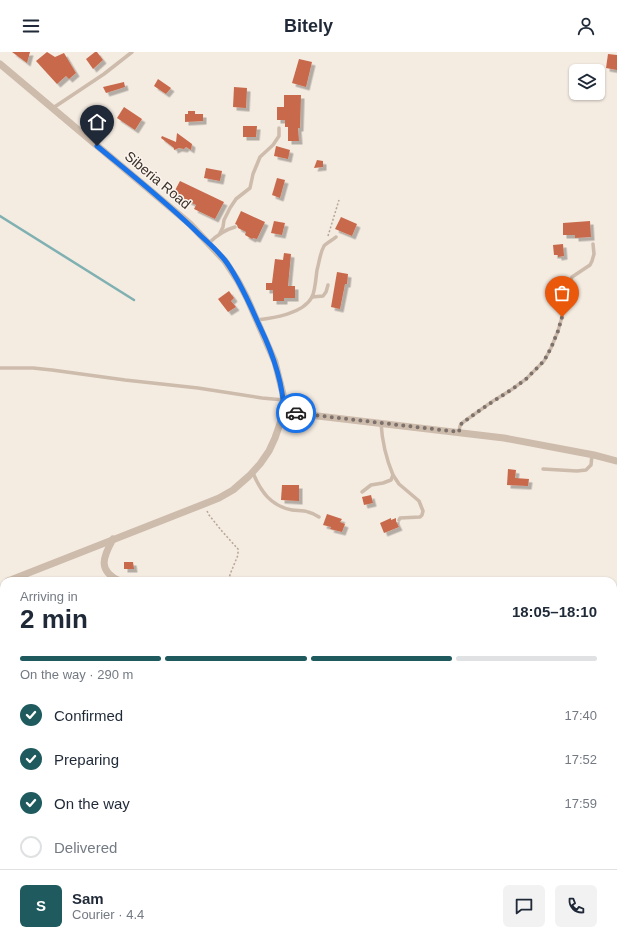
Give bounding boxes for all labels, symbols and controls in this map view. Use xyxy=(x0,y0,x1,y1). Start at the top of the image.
icon: menu xyxy=(20,15,42,37)
icon: person xyxy=(575,15,597,37)
text: Bitely xyxy=(284,16,333,36)
map controls xyxy=(569,64,605,100)
button: layers xyxy=(569,64,605,100)
pin xyxy=(80,105,114,146)
icon: home xyxy=(86,111,108,133)
street label: Siberia Road xyxy=(122,148,194,212)
pin xyxy=(545,276,579,317)
icon: bag xyxy=(551,282,573,304)
courier xyxy=(276,393,316,433)
icon: car xyxy=(285,402,307,424)
text: Arriving in xyxy=(20,589,78,604)
text: 18:05–18:10 xyxy=(512,603,597,620)
text: 2 min xyxy=(20,604,88,634)
text: On the way · 290 m xyxy=(20,667,133,682)
icon: check xyxy=(20,704,42,726)
text: Confirmed xyxy=(54,707,123,724)
text: 17:40 xyxy=(564,708,597,723)
icon: check xyxy=(20,748,42,770)
text: Preparing xyxy=(54,751,119,768)
text: 17:52 xyxy=(564,752,597,767)
icon: check xyxy=(20,792,42,814)
text: On the way xyxy=(54,795,130,812)
text: 17:59 xyxy=(564,796,597,811)
text: Delivered xyxy=(54,839,117,856)
button: chat xyxy=(503,885,545,927)
button: phone xyxy=(555,885,597,927)
text: Sam xyxy=(72,890,104,907)
text: S xyxy=(36,897,46,914)
text: Courier · 4.4 xyxy=(72,907,144,922)

